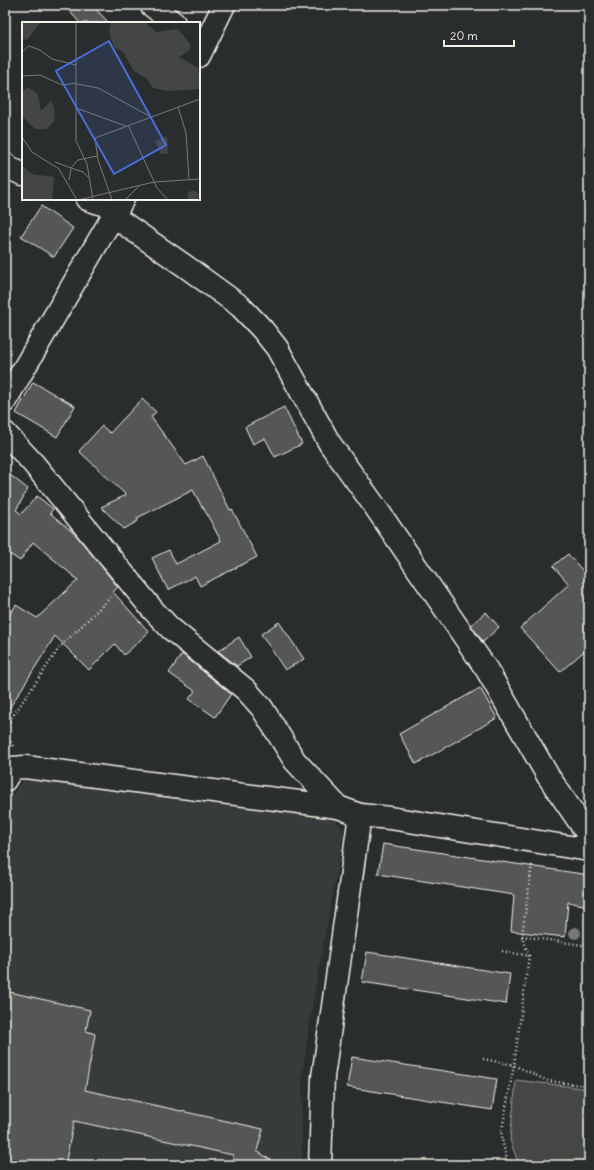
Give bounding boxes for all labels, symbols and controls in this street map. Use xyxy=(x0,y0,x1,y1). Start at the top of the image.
inset map xyxy=(22,22,200,200)
scale bar xyxy=(444,22,514,48)
text: 20 m xyxy=(450,28,478,43)

